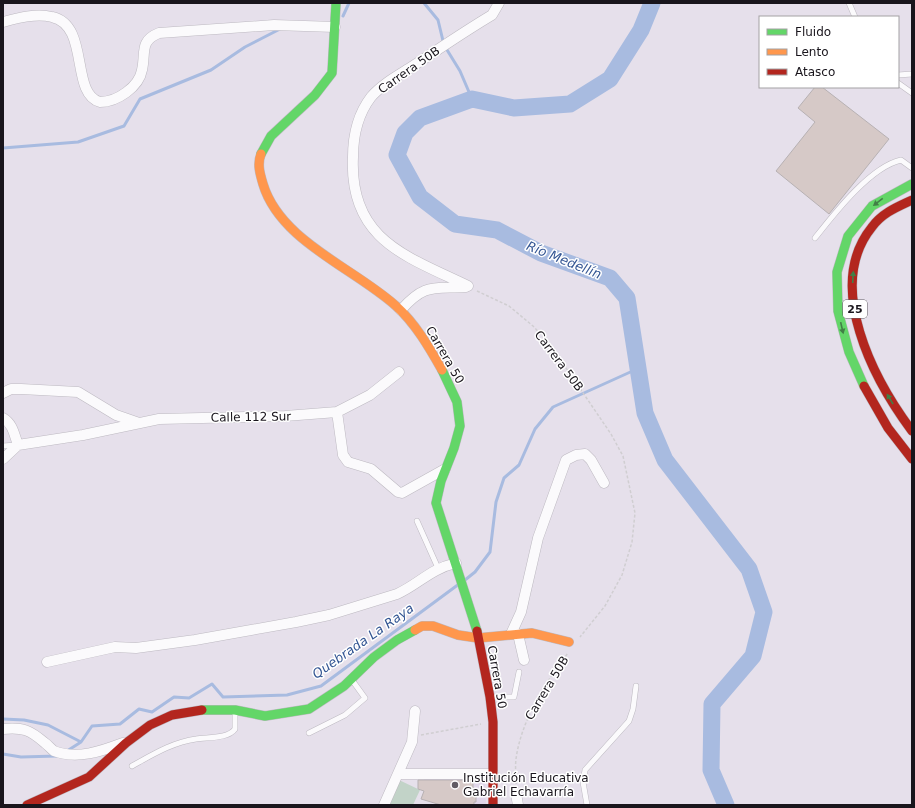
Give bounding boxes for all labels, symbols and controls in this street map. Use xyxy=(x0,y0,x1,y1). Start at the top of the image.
legend xyxy=(759,16,899,88)
text: Fluido xyxy=(795,25,831,39)
street label: Carrera 50B xyxy=(375,44,443,96)
text: Lento xyxy=(795,45,829,59)
text: Atasco xyxy=(795,65,835,79)
one-way arrow xyxy=(872,198,883,207)
water label: Río Medellín xyxy=(524,238,604,282)
one-way arrow xyxy=(849,270,856,283)
road number: 25 xyxy=(843,300,867,318)
one-way arrow xyxy=(839,323,845,335)
street label: Carrera 50 xyxy=(423,324,467,386)
street label: Carrera 50B xyxy=(532,328,586,394)
one-way arrow xyxy=(886,394,894,404)
street label: Calle 112 Sur xyxy=(211,409,291,425)
water label: Quebrada La Raya xyxy=(309,600,417,682)
street label: Carrera 50 xyxy=(485,644,509,710)
street label: Carrera 50B xyxy=(522,653,572,723)
place label: Institución Educativa Gabriel Echavarría xyxy=(463,771,589,799)
marker: Institución Educativa Gabriel Echavarría xyxy=(450,780,460,790)

